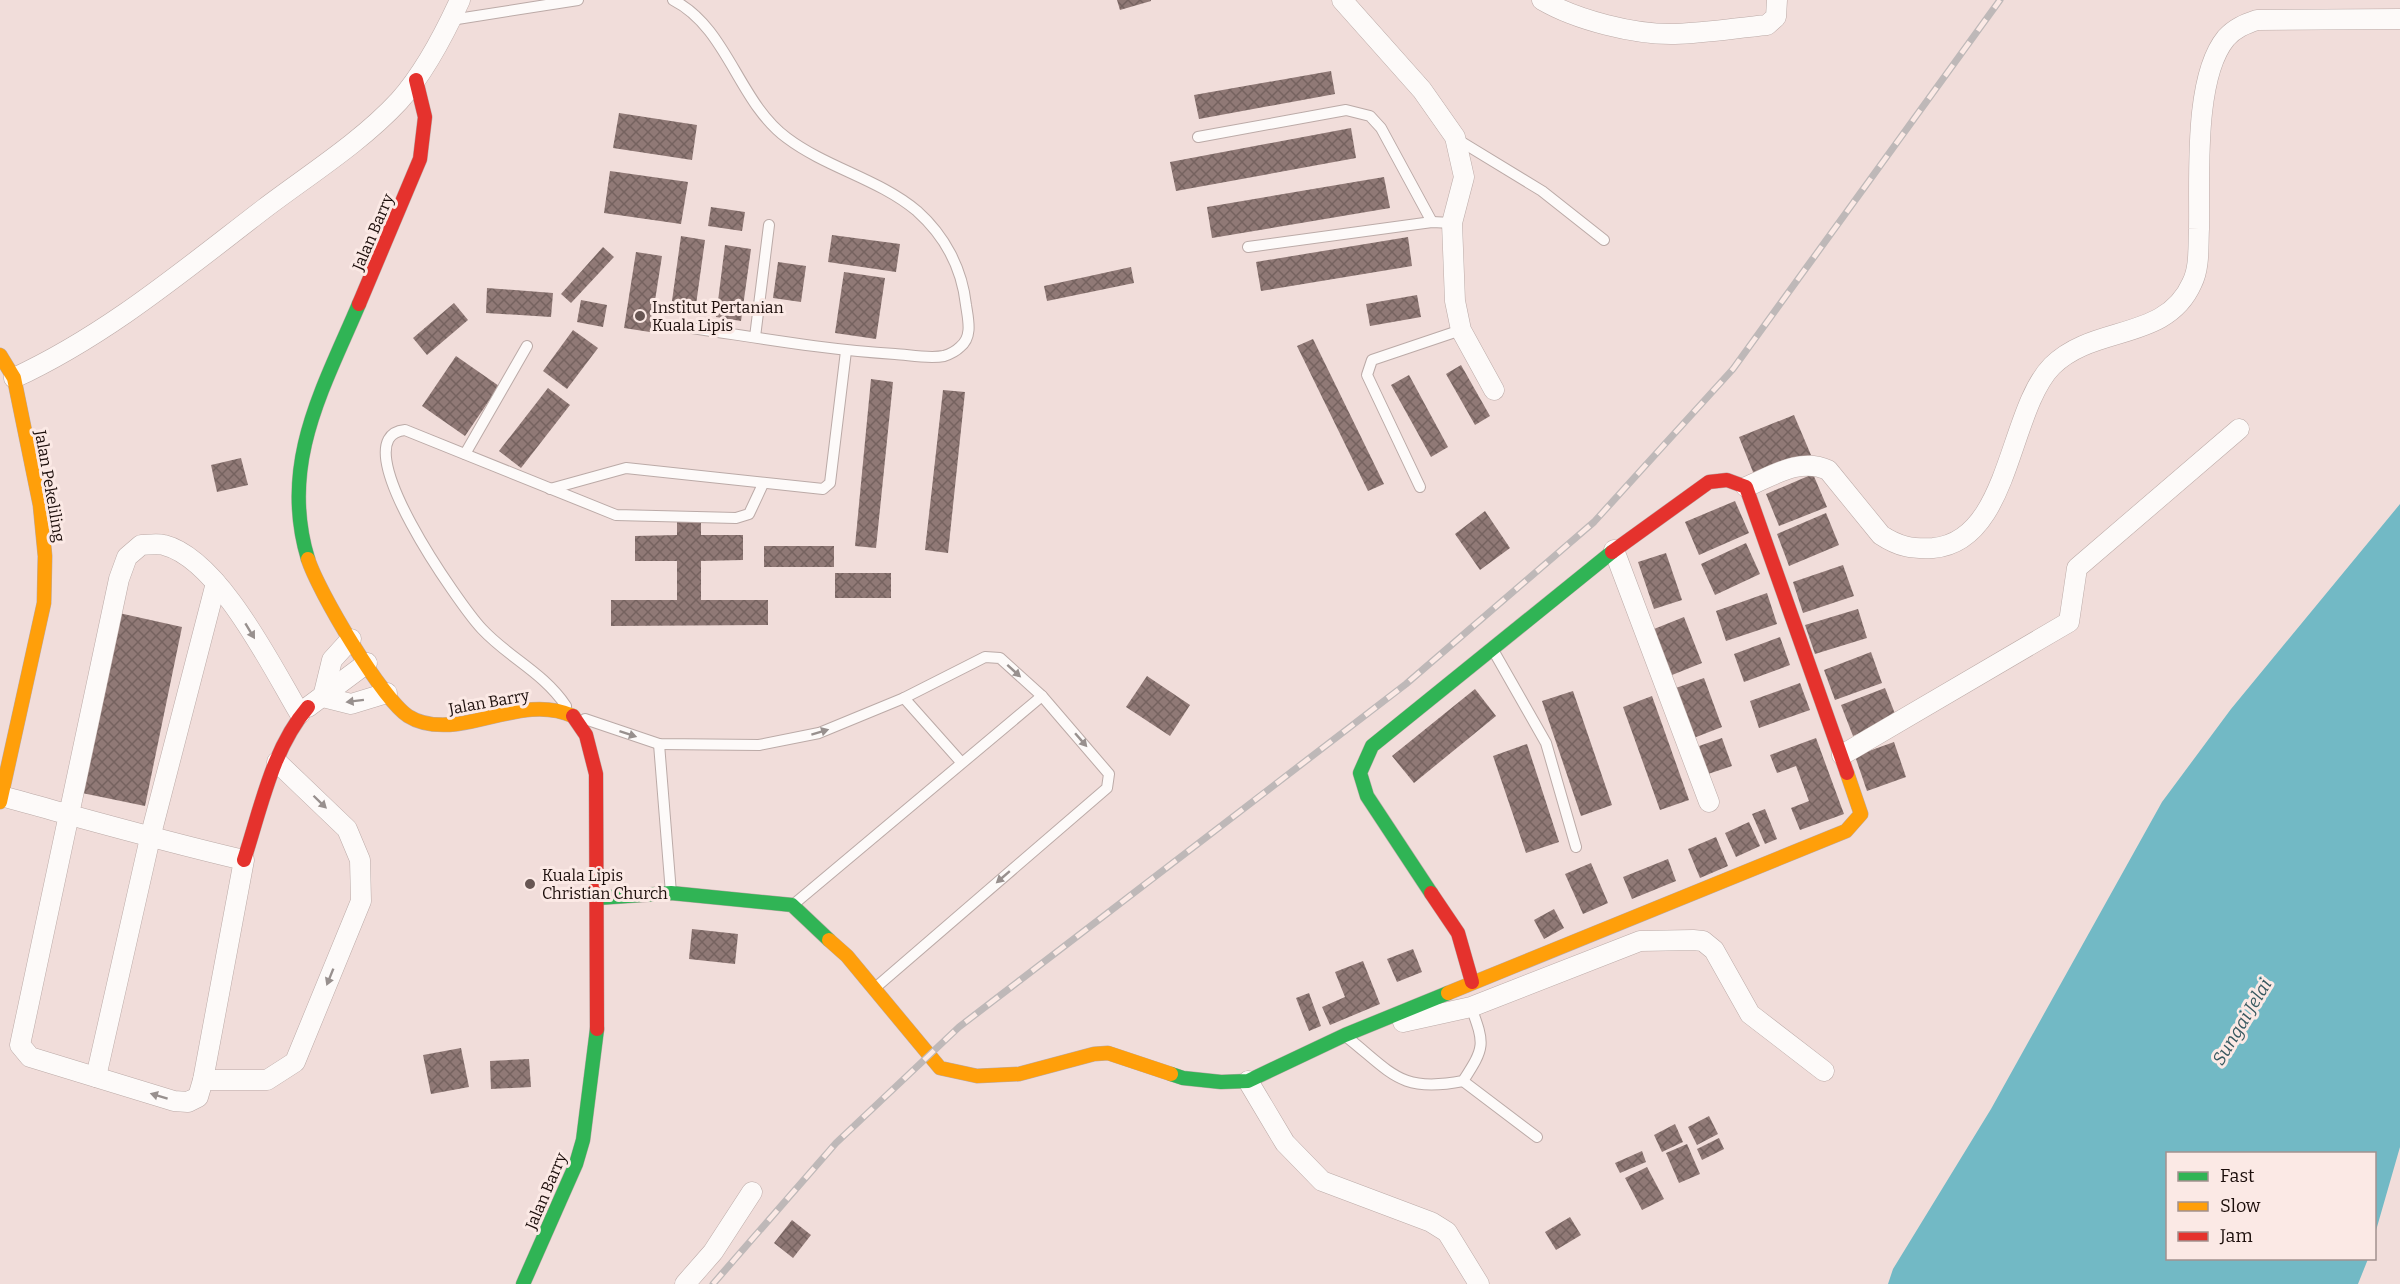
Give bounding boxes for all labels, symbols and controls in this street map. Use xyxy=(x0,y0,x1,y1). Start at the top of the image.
street label: Jalan Barry xyxy=(348,190,398,274)
place label: Institut Pertanian Kuala Lipis xyxy=(652,298,784,335)
marker: Institut Pertanian Kuala Lipis xyxy=(633,309,647,323)
street label: Jalan Pekeliling xyxy=(31,428,69,543)
one-way arrow xyxy=(245,623,255,640)
one-way arrow xyxy=(1007,664,1022,678)
street label: Jalan Barry xyxy=(446,685,531,719)
one-way arrow xyxy=(345,697,364,706)
one-way arrow xyxy=(811,727,829,736)
one-way arrow xyxy=(619,729,637,739)
one-way arrow xyxy=(1074,732,1087,747)
one-way arrow xyxy=(312,795,326,809)
place label: Kuala Lipis Christian Church xyxy=(542,866,668,903)
one-way arrow xyxy=(996,870,1011,883)
marker: Kuala Lipis Christian Church xyxy=(523,877,537,891)
one-way arrow xyxy=(325,968,334,986)
water label: Sungai Jelai xyxy=(2208,975,2276,1069)
one-way arrow xyxy=(150,1091,168,1100)
street label: Jalan Barry xyxy=(521,1149,571,1233)
legend xyxy=(2166,1152,2376,1260)
text: Fast xyxy=(2220,1165,2255,1187)
text: Slow xyxy=(2220,1195,2261,1217)
text: Jam xyxy=(2219,1225,2253,1247)

